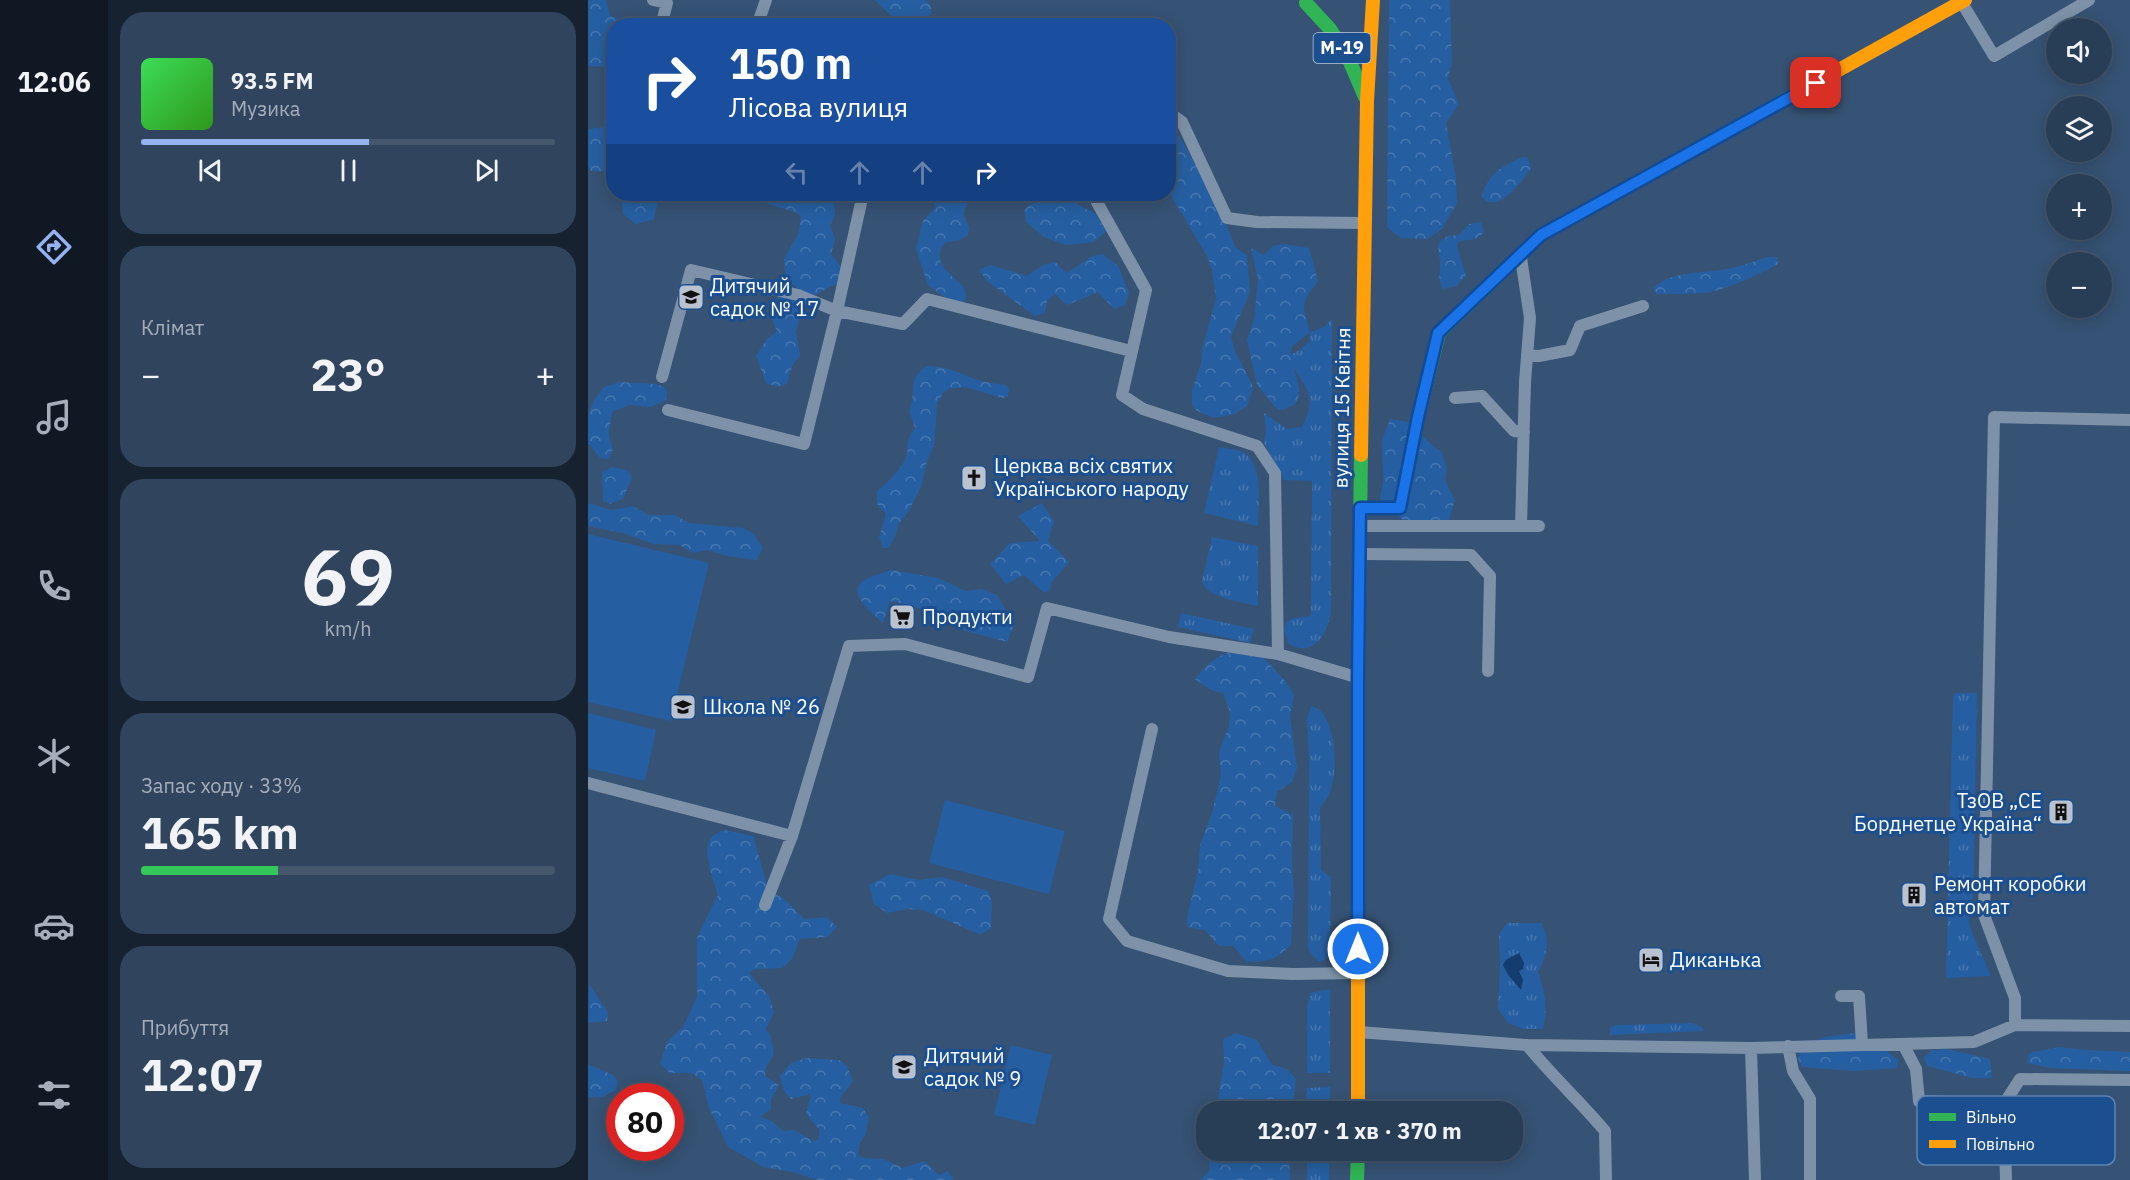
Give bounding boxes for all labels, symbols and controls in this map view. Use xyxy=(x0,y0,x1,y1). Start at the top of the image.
map controls xyxy=(2046,18,2112,318)
button: sound xyxy=(2046,18,2112,84)
road number: М-19 xyxy=(1314,33,1371,63)
text: 150 m xyxy=(729,36,852,91)
icon: right xyxy=(630,42,708,120)
pin xyxy=(1790,57,1841,108)
text: 12:06 xyxy=(17,64,91,99)
text: 93.5 FM xyxy=(231,66,314,95)
icon: arrive xyxy=(1799,66,1832,99)
text: Лісова вулиця xyxy=(729,89,908,124)
text: Музика xyxy=(231,95,300,122)
button: layers xyxy=(2046,96,2112,162)
icon: previous xyxy=(194,154,227,187)
icon: pause xyxy=(332,154,365,187)
icon: next xyxy=(470,154,503,187)
icon: left xyxy=(780,156,813,189)
icon: ahead xyxy=(843,156,876,189)
icon: ahead xyxy=(906,156,939,189)
icon: right xyxy=(969,156,1002,189)
button: + xyxy=(2046,174,2112,240)
icon: directions xyxy=(33,226,75,268)
button: − xyxy=(2046,252,2112,318)
place label: Дитячий садок № 17 xyxy=(710,272,819,322)
school or university icon: Дитячий садок № 17 xyxy=(676,282,706,312)
text: Клімат xyxy=(141,314,204,341)
street label: вулиця 15 Квітня xyxy=(1327,327,1356,489)
text: 23° xyxy=(310,345,386,403)
text: − xyxy=(141,353,161,396)
text: + xyxy=(535,353,555,396)
icon: music xyxy=(33,396,75,438)
place label: Церква всіх святих Українського народу xyxy=(994,452,1189,502)
church icon: Церква всіх святих Українського народу xyxy=(959,463,989,493)
text: 69 xyxy=(301,525,395,626)
icon: phone xyxy=(33,565,75,607)
supermarket icon: Продукти xyxy=(887,602,917,632)
place label: Продукти xyxy=(922,603,1013,630)
text: km/h xyxy=(324,615,372,642)
school or university icon: Школа № 26 xyxy=(668,692,698,722)
place label: Школа № 26 xyxy=(703,693,820,720)
icon: climate xyxy=(33,735,75,777)
text: Запас ходу · 33% xyxy=(141,772,302,799)
place label: ТзОВ „СЕ Борднетце Україна“ xyxy=(1854,787,2042,837)
building icon: ТзОВ „СЕ Борднетце Україна“ xyxy=(2046,797,2076,827)
text: 165 km xyxy=(141,803,299,861)
place label: Ремонт коробки автомат xyxy=(1934,870,2087,920)
building icon: Ремонт коробки автомат xyxy=(1899,880,1929,910)
icon: car xyxy=(33,905,75,947)
position arrow xyxy=(1326,917,1390,981)
hotel icon: Диканька xyxy=(1636,945,1666,975)
place label: Диканька xyxy=(1670,946,1762,973)
text: Прибуття xyxy=(141,1014,229,1041)
place label: Дитячий садок № 9 xyxy=(924,1042,1021,1092)
text: 12:07 xyxy=(141,1045,264,1103)
school or university icon: Дитячий садок № 9 xyxy=(889,1052,919,1082)
icon: filters xyxy=(33,1074,75,1116)
speed limit sign: 80 xyxy=(606,1083,684,1161)
legend xyxy=(1917,1096,2115,1165)
text: Вільно xyxy=(1966,1107,2016,1127)
text: 12:07 · 1 хв · 370 m xyxy=(1257,1116,1462,1145)
text: Повільно xyxy=(1966,1134,2035,1154)

